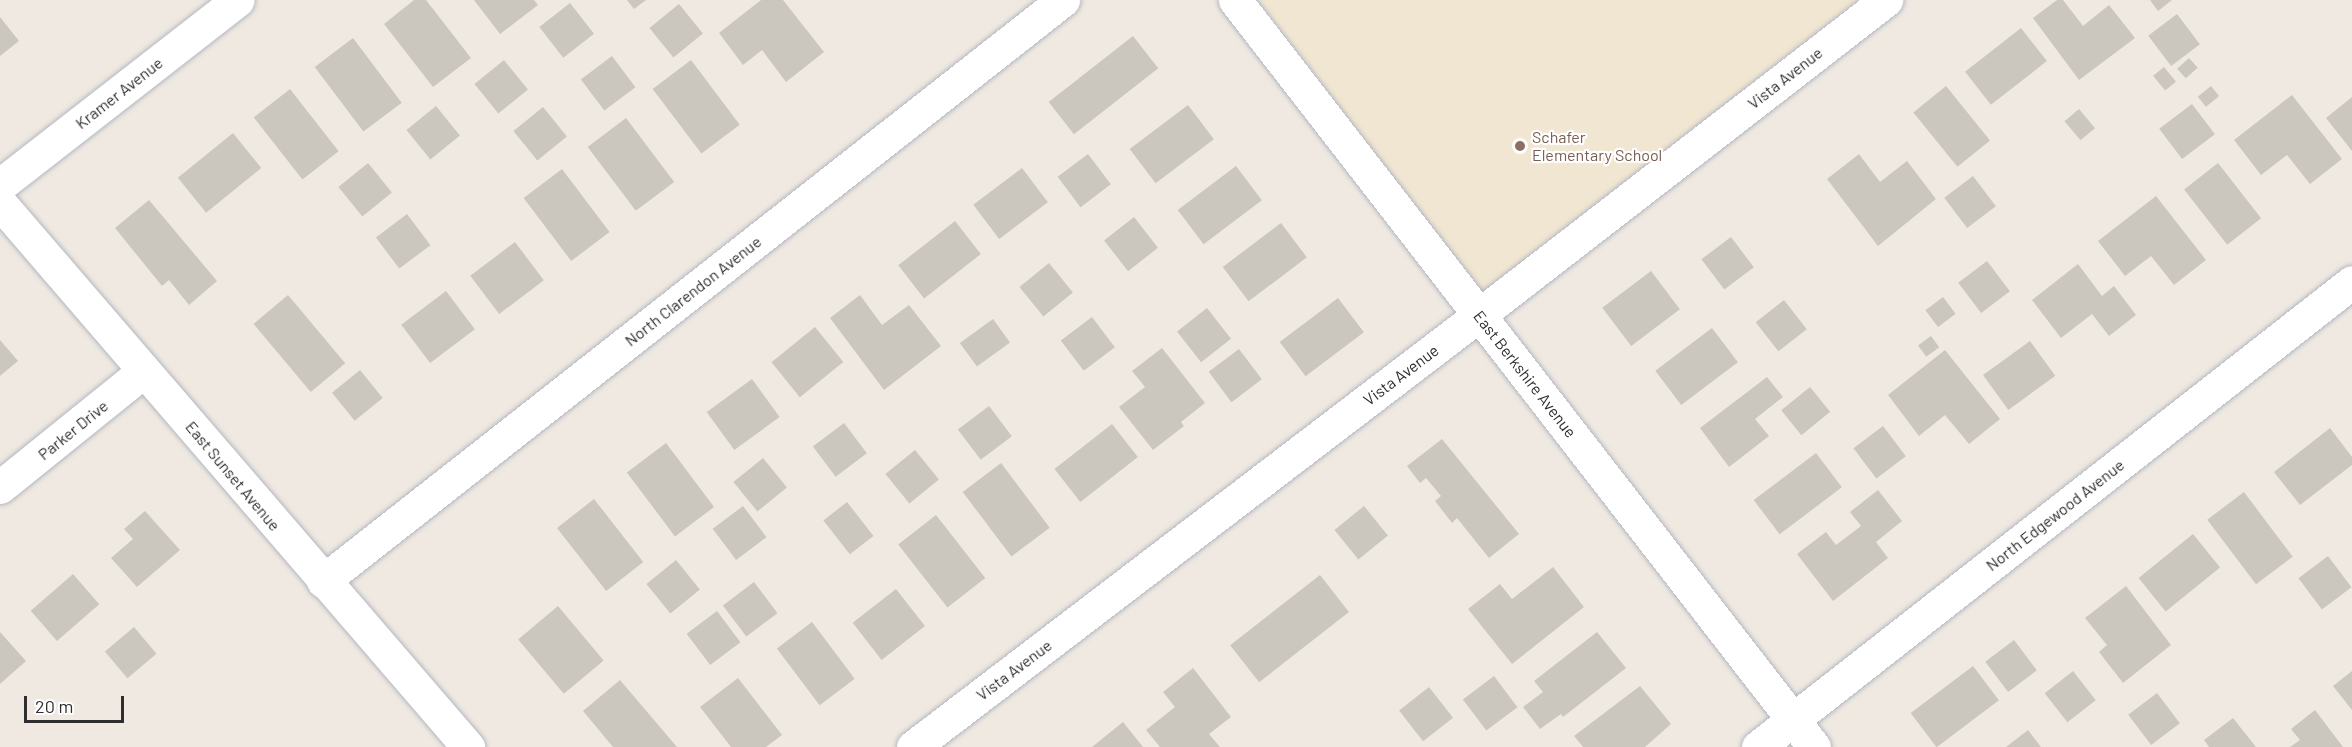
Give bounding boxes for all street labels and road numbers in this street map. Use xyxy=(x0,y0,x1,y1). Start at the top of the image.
street label: Vista Avenue xyxy=(1744,43,1826,113)
street label: Kramer Avenue xyxy=(72,53,166,133)
street label: North Clarendon Avenue xyxy=(621,232,765,350)
street label: East Berkshire Avenue xyxy=(1470,307,1580,441)
street label: Vista Avenue xyxy=(1360,340,1442,410)
street label: Parker Drive xyxy=(34,396,112,464)
street label: East Sunset Avenue xyxy=(182,417,284,535)
street label: North Edgewood Avenue xyxy=(1982,455,2128,575)
street label: Vista Avenue xyxy=(973,635,1055,705)

